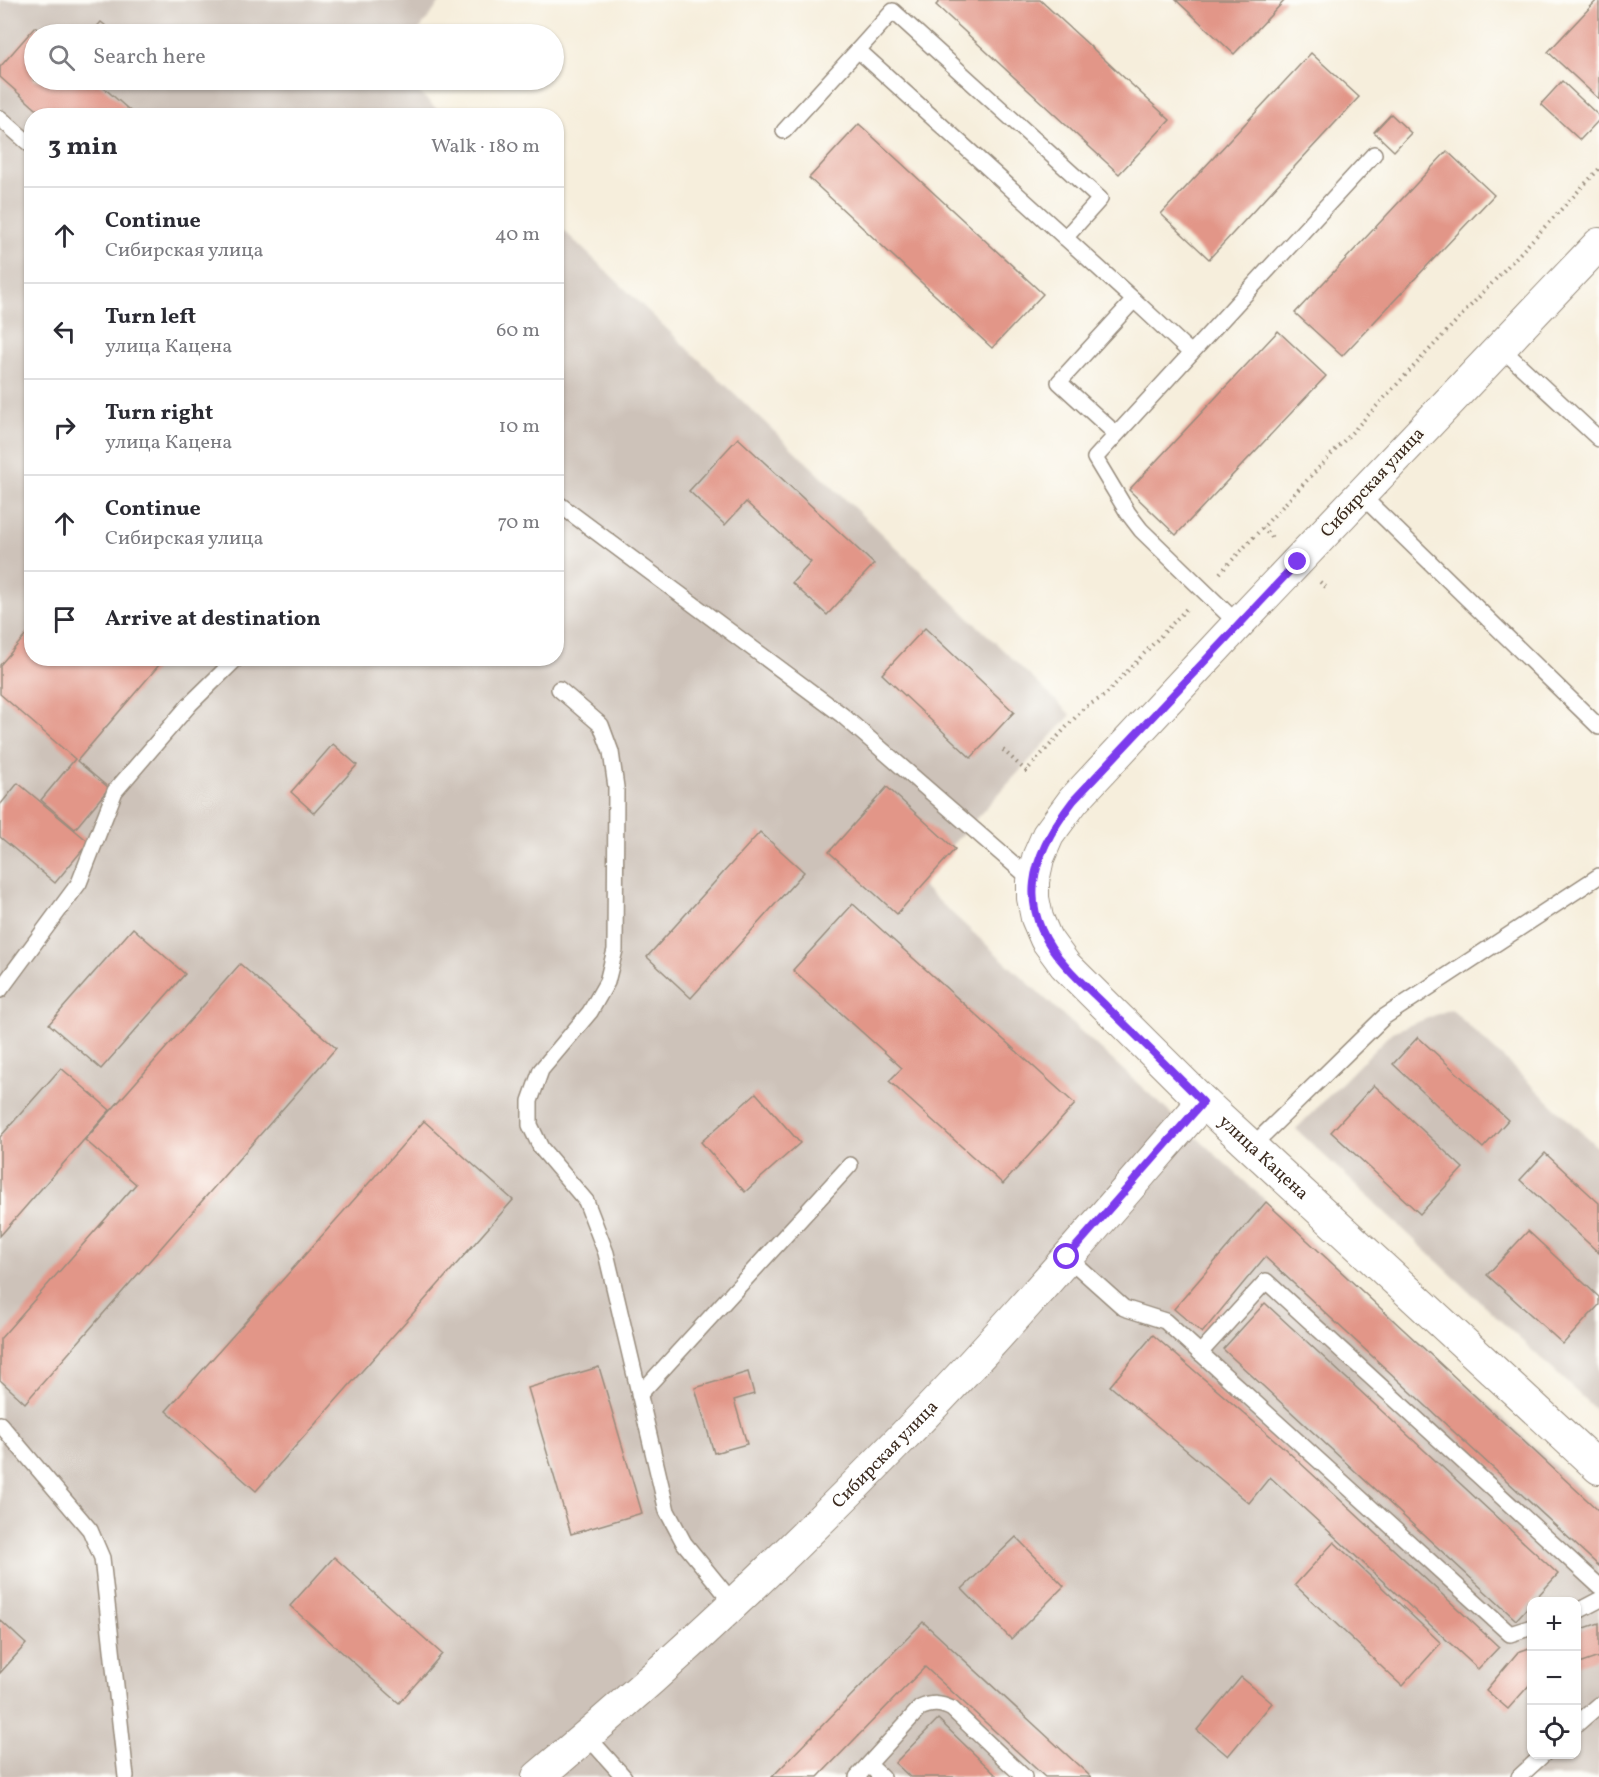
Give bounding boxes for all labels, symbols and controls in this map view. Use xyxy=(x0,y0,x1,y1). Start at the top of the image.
search box xyxy=(24,24,564,90)
icon: search xyxy=(45,41,78,74)
text: Search here xyxy=(93,42,206,73)
text: 3 min xyxy=(48,129,118,165)
text: Walk · 180 m xyxy=(431,133,540,161)
text: Continue xyxy=(105,206,201,237)
icon: ahead xyxy=(48,219,81,252)
text: 40 m xyxy=(495,221,540,249)
text: Сибирская улица xyxy=(105,237,264,265)
text: Turn left xyxy=(105,302,196,333)
icon: left xyxy=(48,315,81,348)
text: 60 m xyxy=(496,317,540,345)
text: улица Кацена xyxy=(105,333,232,361)
text: Turn right xyxy=(105,398,213,429)
icon: right xyxy=(48,411,81,444)
text: 10 m xyxy=(499,413,540,441)
street label: Сибирская улица xyxy=(1315,422,1431,544)
text: улица Кацена xyxy=(105,429,232,457)
text: Continue xyxy=(105,494,201,525)
icon: ahead xyxy=(48,507,81,540)
text: 70 m xyxy=(497,509,540,537)
text: Сибирская улица xyxy=(105,525,264,553)
route end xyxy=(1284,548,1310,574)
icon: arrive xyxy=(48,603,81,636)
text: Arrive at destination xyxy=(105,604,321,635)
street label: улица Кацена xyxy=(1213,1110,1314,1206)
route start xyxy=(1053,1243,1079,1269)
street label: Сибирская улица xyxy=(826,1395,944,1514)
map controls xyxy=(1527,1597,1581,1759)
button: + xyxy=(1527,1597,1581,1651)
button: − xyxy=(1527,1651,1581,1705)
button: locate xyxy=(1527,1705,1581,1759)

